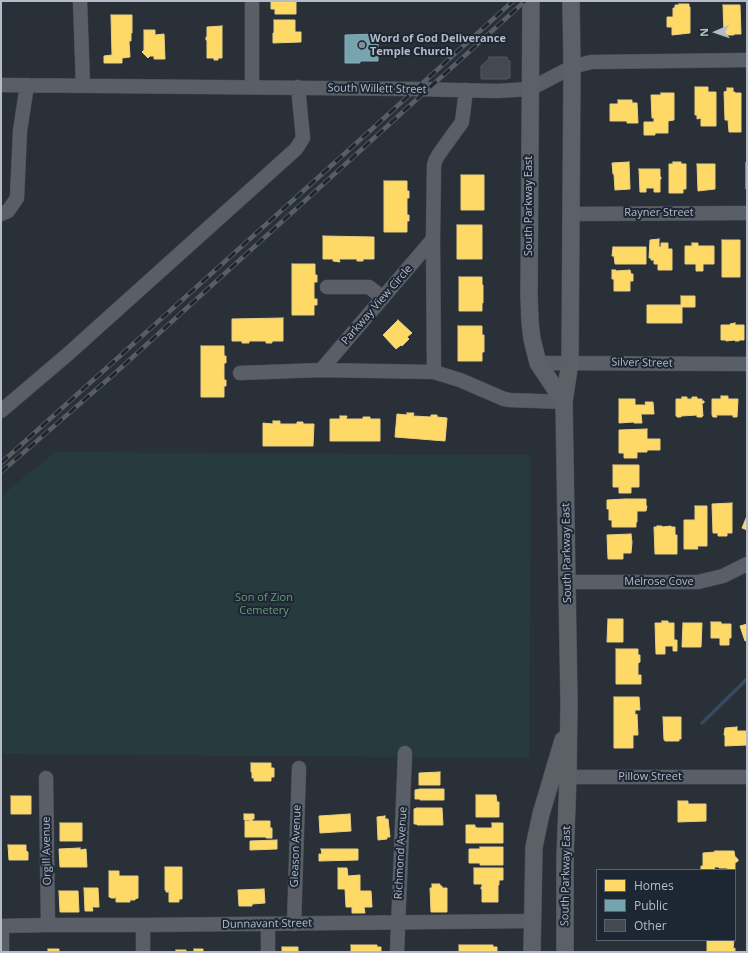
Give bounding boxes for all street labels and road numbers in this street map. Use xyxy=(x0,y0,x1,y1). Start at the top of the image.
street label: South Willett Street xyxy=(327,82,427,96)
street label: South Parkway East xyxy=(522,156,536,256)
street label: Rayner Street xyxy=(624,206,694,220)
street label: Parkway View Circle xyxy=(339,262,415,348)
street label: Silver Street xyxy=(611,356,673,370)
street label: South Parkway East xyxy=(560,503,574,603)
street label: Melrose Cove xyxy=(624,575,694,589)
street label: Pillow Street xyxy=(618,770,682,784)
street label: Gleason Avenue xyxy=(288,804,304,888)
street label: Richmond Avenue xyxy=(392,806,410,900)
street label: Orgill Avenue xyxy=(40,817,54,885)
street label: South Parkway East xyxy=(559,826,573,926)
street label: Dunnavant Street xyxy=(222,917,312,931)

